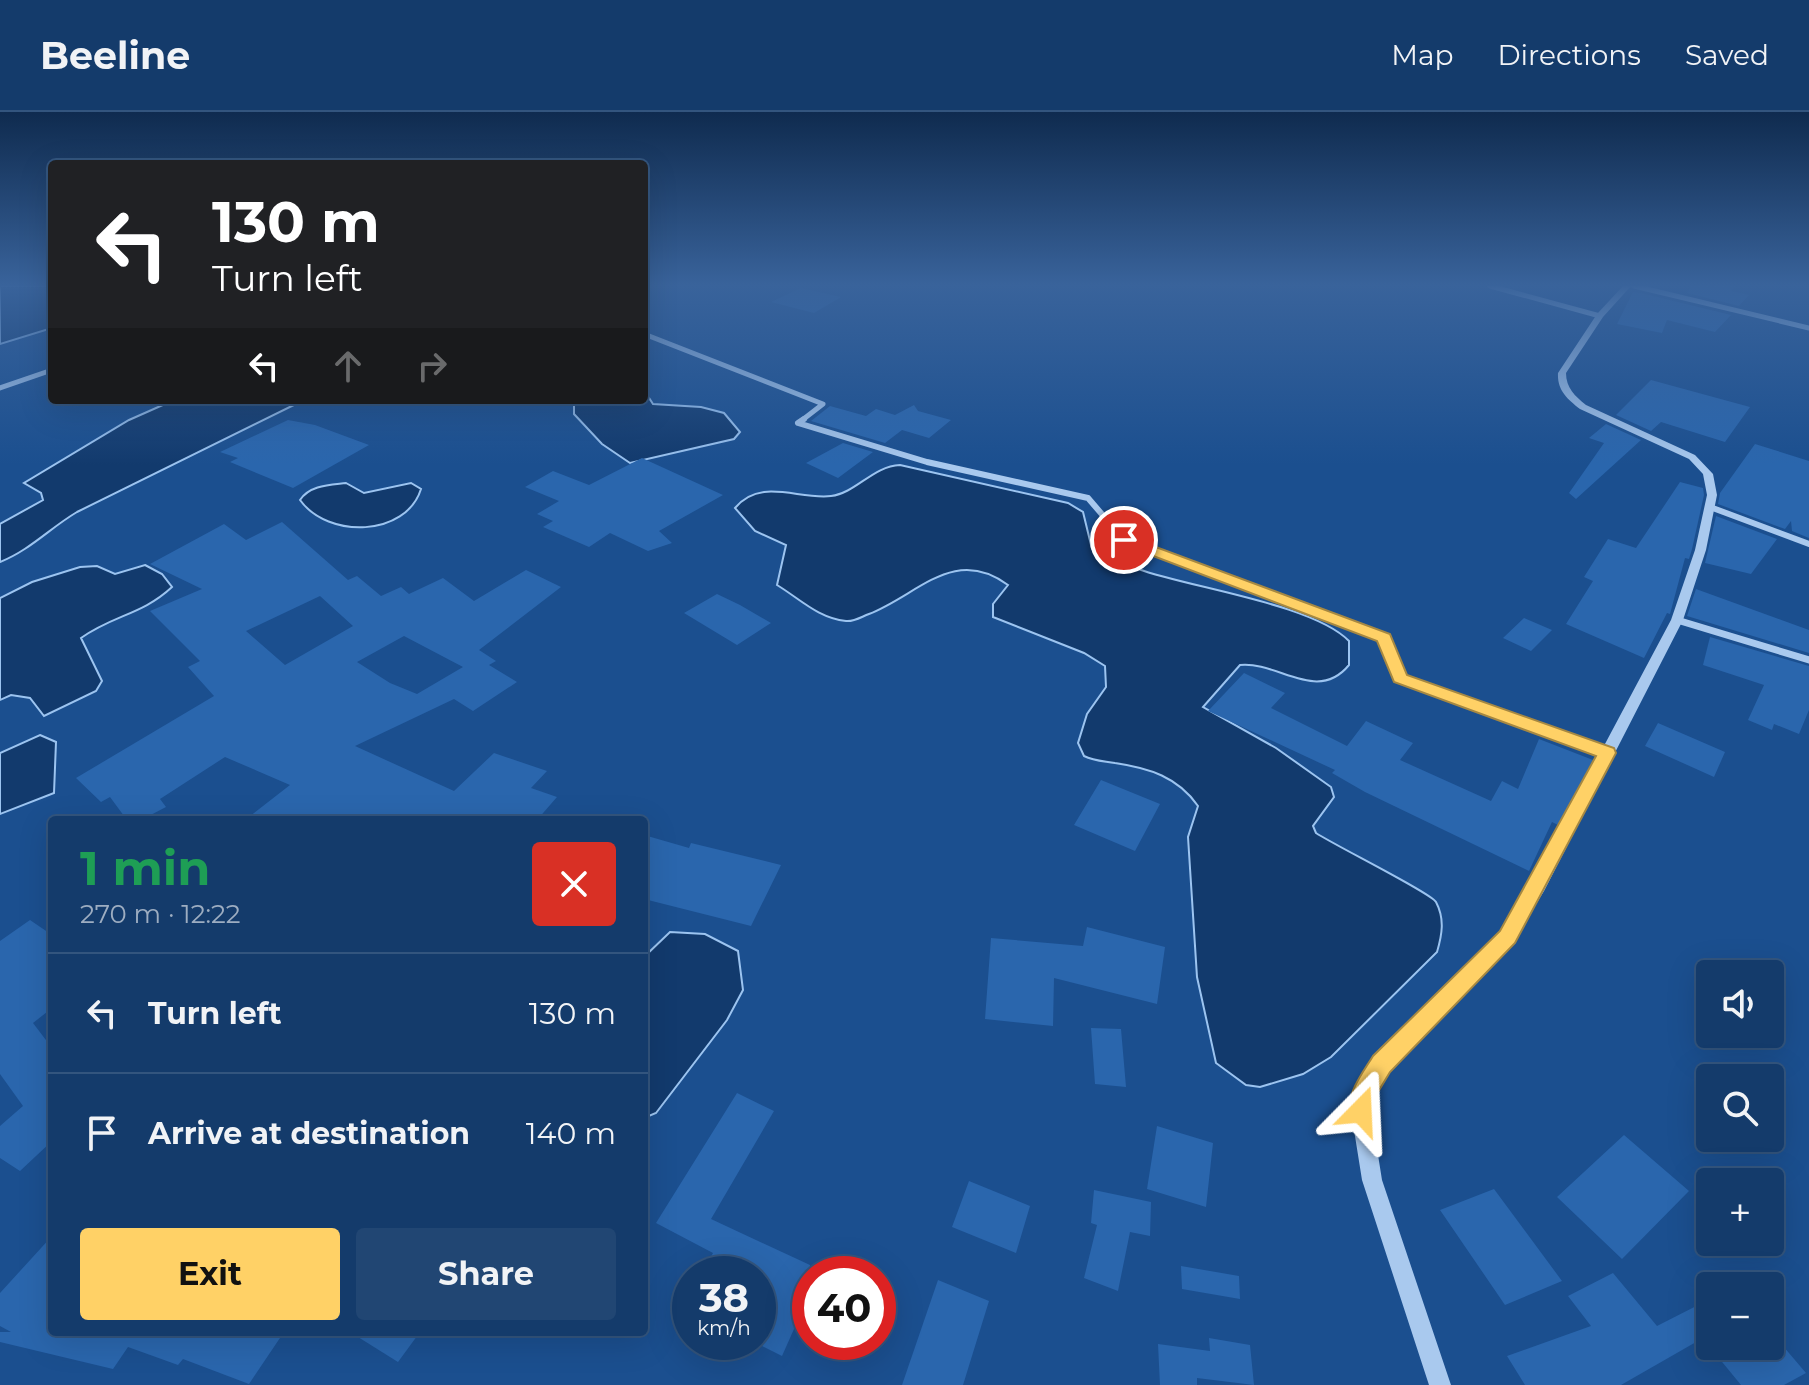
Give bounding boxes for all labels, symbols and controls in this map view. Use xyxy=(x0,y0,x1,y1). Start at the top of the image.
text: Beeline xyxy=(40,32,190,79)
text: Map xyxy=(1391,38,1453,72)
text: Directions xyxy=(1497,38,1641,72)
text: Saved xyxy=(1685,38,1769,72)
text: 130 m xyxy=(212,188,380,256)
icon: left xyxy=(80,192,184,296)
text: Turn left xyxy=(212,256,363,300)
icon: left xyxy=(242,344,286,388)
icon: ahead xyxy=(326,344,370,388)
icon: right xyxy=(410,344,454,388)
pin xyxy=(1090,506,1158,574)
icon: arrive xyxy=(1102,518,1146,562)
text: 1 min xyxy=(80,839,210,897)
button: close xyxy=(532,842,616,926)
text: 270 m · 12:22 xyxy=(80,898,241,930)
map controls xyxy=(1696,960,1784,1360)
button: sound xyxy=(1696,960,1784,1048)
icon: left xyxy=(80,991,124,1035)
text: Turn left xyxy=(148,995,281,1032)
text: 130 m xyxy=(529,995,616,1032)
button: search xyxy=(1696,1064,1784,1152)
position arrow xyxy=(1319,1069,1403,1153)
icon: arrive xyxy=(80,1111,124,1155)
text: Arrive at destination xyxy=(148,1115,470,1152)
text: 140 m xyxy=(526,1115,616,1152)
button: + xyxy=(1696,1168,1784,1256)
button: Exit xyxy=(80,1228,340,1320)
button: Share xyxy=(356,1228,616,1320)
speed limit sign: 40 xyxy=(792,1256,896,1360)
button: − xyxy=(1696,1272,1784,1360)
text: 38 xyxy=(699,1273,749,1322)
text: km/h xyxy=(697,1316,751,1340)

